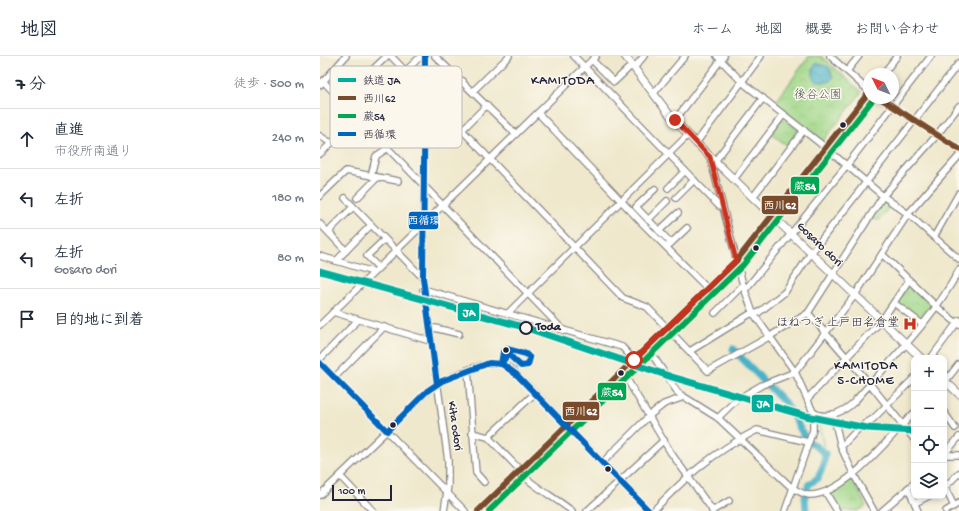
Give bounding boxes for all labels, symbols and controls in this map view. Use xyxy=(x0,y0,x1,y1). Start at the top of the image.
text: 地図 xyxy=(20,20,58,43)
text: ホーム xyxy=(692,22,733,39)
text: 地図 xyxy=(755,22,783,39)
text: 概要 xyxy=(805,22,833,39)
text: お問い合わせ xyxy=(855,22,939,39)
legend xyxy=(330,66,462,148)
north arrow xyxy=(863,68,899,104)
district label: KAMITODA xyxy=(531,74,595,89)
text: 鉄道 JA xyxy=(363,75,400,88)
text: 7 分 xyxy=(16,76,46,96)
text: 徒歩 · 500 m xyxy=(234,77,304,92)
park label: 後谷公園 xyxy=(794,88,842,103)
text: 西川62 xyxy=(363,94,397,106)
text: 蕨54 xyxy=(363,111,386,124)
route end xyxy=(666,111,684,129)
unlabelled marker xyxy=(838,120,848,130)
text: 直進 xyxy=(54,122,84,140)
icon: ahead xyxy=(16,128,38,150)
text: 西循環 xyxy=(363,129,396,142)
text: 240 m xyxy=(272,131,304,146)
text: 市役所南通り xyxy=(54,145,132,160)
line badge: 蕨54 xyxy=(790,176,820,195)
text: 蕨54 xyxy=(794,181,817,194)
icon: left xyxy=(16,188,38,210)
text: 180 m xyxy=(272,191,304,206)
text: 左折 xyxy=(54,192,84,210)
line badge: 西川62 xyxy=(761,195,799,215)
text: 西川62 xyxy=(764,200,797,213)
line badge: 西循環 xyxy=(408,211,439,230)
text: 西循環 xyxy=(408,215,441,228)
street label: Gosaro dori xyxy=(793,220,845,271)
unlabelled marker xyxy=(751,243,761,253)
text: 左折 xyxy=(54,245,84,263)
icon: left xyxy=(16,248,38,270)
text: 80 m xyxy=(277,251,304,266)
text: Gosaro dori xyxy=(54,263,117,278)
line badge: JA xyxy=(457,302,480,322)
icon: arrive xyxy=(16,308,38,330)
text: JA xyxy=(462,308,477,320)
text: 目的地に到着 xyxy=(54,312,144,330)
place label: ほねつぎ 上戸田名倉堂 xyxy=(776,316,899,331)
hospital icon: ほねつぎ 上戸田名倉堂 xyxy=(902,316,918,332)
marker: Toda xyxy=(519,321,533,335)
place label: Toda xyxy=(535,321,562,335)
unlabelled marker xyxy=(501,345,511,355)
route start xyxy=(625,351,643,369)
map controls xyxy=(911,355,947,499)
button: + xyxy=(911,355,947,391)
district label: KAMITODA 5-CHOME xyxy=(834,359,898,389)
unlabelled marker xyxy=(616,368,626,378)
line badge: 蕨54 xyxy=(597,382,627,401)
text: 蕨54 xyxy=(601,387,624,400)
button: − xyxy=(911,391,947,427)
line badge: JA xyxy=(751,394,774,413)
text: JA xyxy=(756,399,771,411)
street label: Kita odori xyxy=(444,400,464,452)
line badge: 西川62 xyxy=(562,401,600,421)
text: 西川62 xyxy=(565,406,598,419)
unlabelled marker xyxy=(388,420,398,430)
button: locate xyxy=(911,427,947,463)
button: layers xyxy=(911,463,947,499)
unlabelled marker xyxy=(603,464,613,474)
scale bar xyxy=(332,483,392,502)
text: 100 m xyxy=(338,486,365,498)

